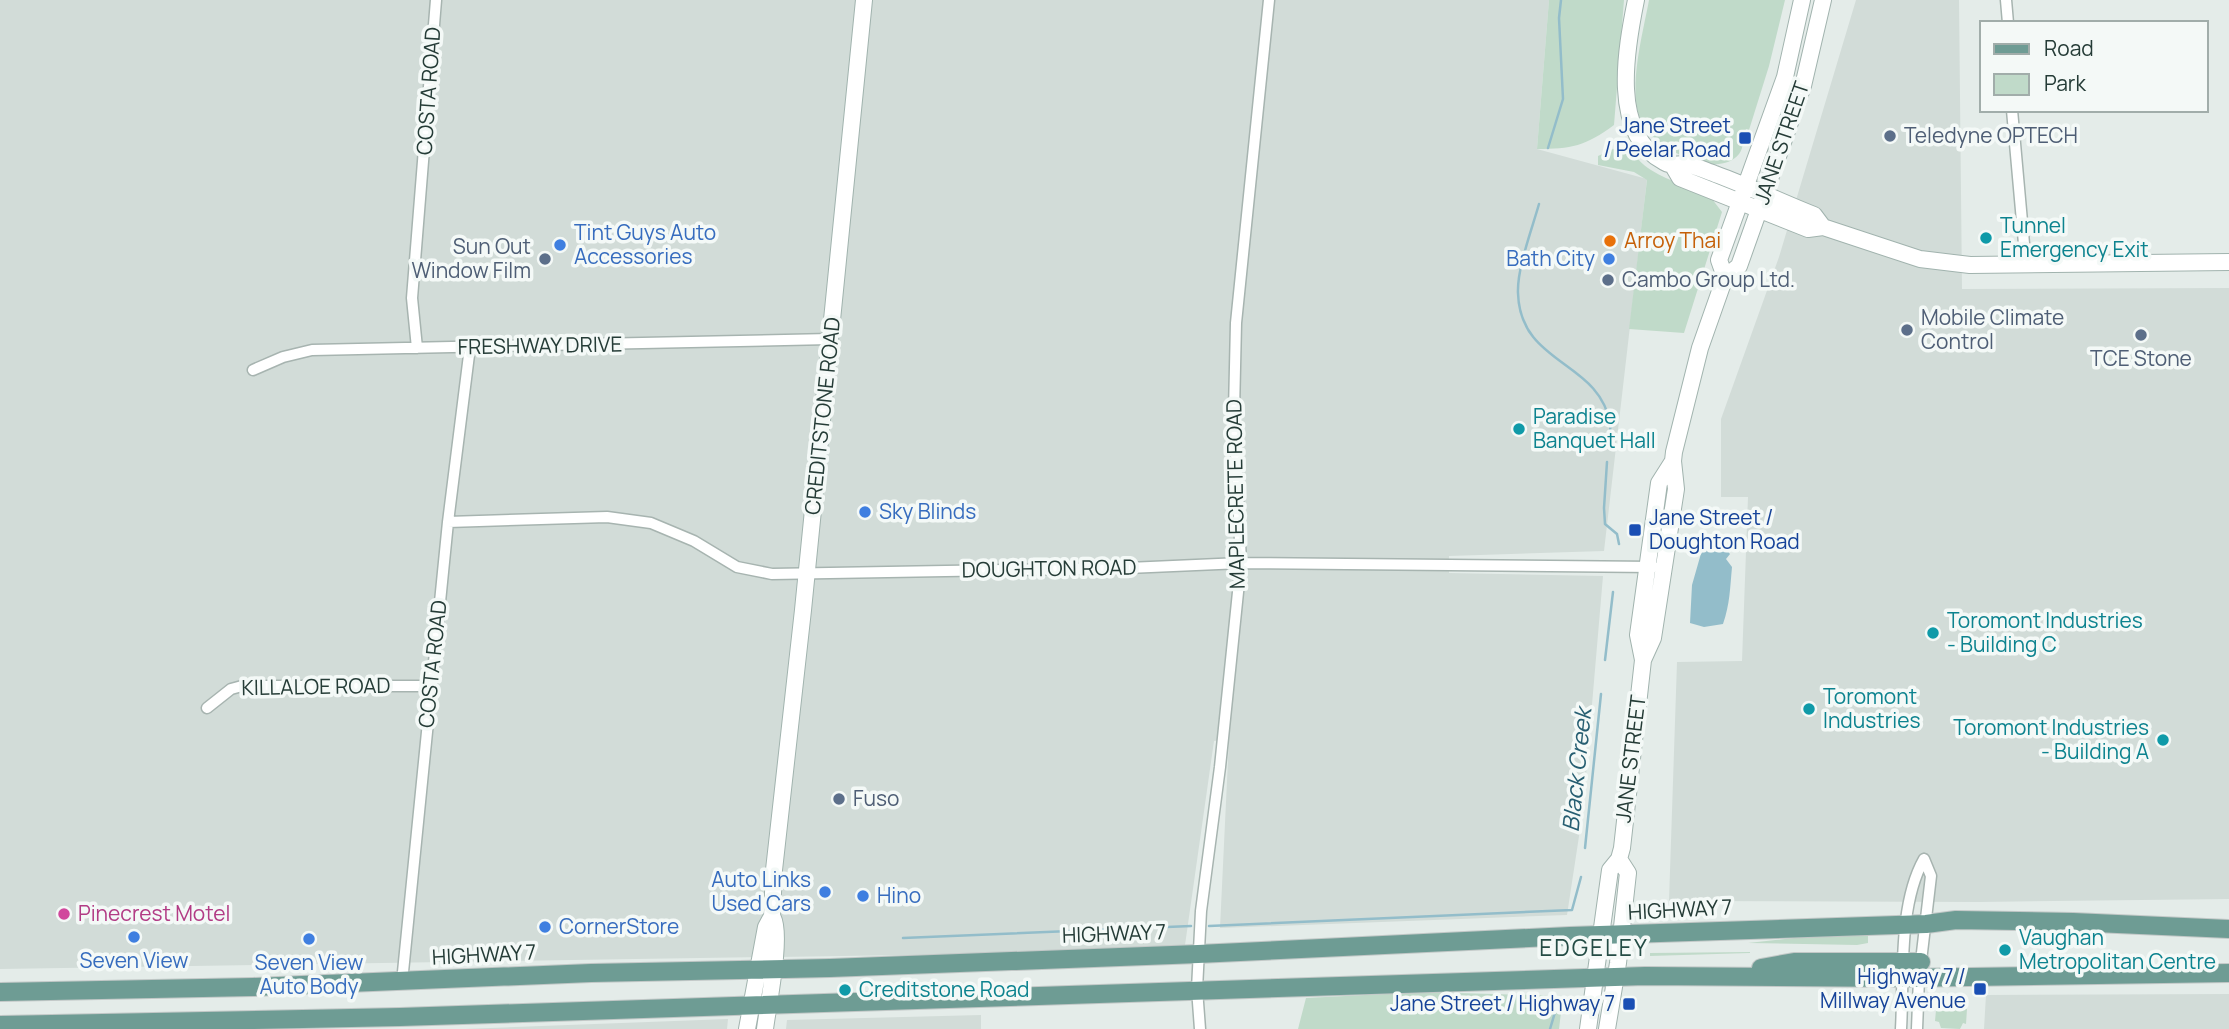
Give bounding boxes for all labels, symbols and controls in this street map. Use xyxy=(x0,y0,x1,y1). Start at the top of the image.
legend xyxy=(1980,21,2208,112)
street label: COSTA ROAD xyxy=(410,26,446,156)
text: Road xyxy=(2044,34,2094,62)
text: Park xyxy=(2044,69,2086,97)
street label: JANE STREET xyxy=(1747,77,1815,208)
place label: Jane Street / Peelar Road xyxy=(1603,111,1731,163)
place label: Teledyne OPTECH xyxy=(1904,121,2078,149)
marker: Teledyne OPTECH xyxy=(1882,128,1898,144)
marker: Jane Street / Peelar Road xyxy=(1737,130,1753,146)
place label: Tunnel Emergency Exit xyxy=(2000,211,2149,263)
place label: Tint Guys Auto Accessories xyxy=(574,218,716,270)
place label: Arroy Thai xyxy=(1624,226,1721,254)
marker: Tunnel Emergency Exit xyxy=(1978,230,1994,246)
place label: Sun Out Window Film xyxy=(412,232,531,284)
marker: Arroy Thai xyxy=(1602,233,1618,249)
marker: Tint Guys Auto Accessories xyxy=(552,237,568,253)
place label: Bath City xyxy=(1506,244,1595,272)
marker: Sun Out Window Film xyxy=(537,251,553,267)
marker: Bath City xyxy=(1601,251,1617,267)
place label: Cambo Group Ltd. xyxy=(1622,265,1795,293)
marker: Cambo Group Ltd. xyxy=(1600,272,1616,288)
place label: Mobile Climate Control xyxy=(1921,303,2064,355)
street label: CREDITSTONE ROAD xyxy=(798,316,846,516)
marker: Mobile Climate Control xyxy=(1899,322,1915,338)
marker: TCE Stone xyxy=(2133,327,2149,343)
street label: FRESHWAY DRIVE xyxy=(457,330,623,360)
place label: TCE Stone xyxy=(2090,344,2192,372)
street label: MAPLECRETE ROAD xyxy=(1219,399,1251,589)
place label: Paradise Banquet Hall xyxy=(1533,402,1656,454)
marker: Paradise Banquet Hall xyxy=(1511,421,1527,437)
place label: Sky Blinds xyxy=(879,497,976,525)
place label: Jane Street / Doughton Road xyxy=(1649,503,1800,555)
marker: Sky Blinds xyxy=(857,504,873,520)
marker: Jane Street / Doughton Road xyxy=(1627,522,1643,538)
street label: DOUGHTON ROAD xyxy=(961,552,1137,584)
street label: COSTA ROAD xyxy=(411,599,453,729)
place label: Toromont Industries - Building C xyxy=(1947,606,2143,658)
marker: Toromont Industries - Building C xyxy=(1925,625,1941,641)
street label: KILLALOE ROAD xyxy=(241,671,391,701)
place label: Toromont Industries xyxy=(1823,682,1920,734)
street label: JANE STREET xyxy=(1608,693,1652,824)
marker: Toromont Industries xyxy=(1801,701,1817,717)
water label: Black Creek xyxy=(1554,703,1599,833)
place label: Toromont Industries - Building A xyxy=(1953,713,2149,765)
marker: Toromont Industries - Building A xyxy=(2155,732,2171,748)
place label: Fuso xyxy=(853,784,900,812)
marker: Fuso xyxy=(831,791,847,807)
place label: Auto Links Used Cars xyxy=(711,865,811,917)
place label: Hino xyxy=(877,881,921,909)
marker: Auto Links Used Cars xyxy=(817,884,833,900)
marker: Hino xyxy=(855,888,871,904)
street label: HIGHWAY 7 xyxy=(1627,892,1733,926)
place label: Pinecrest Motel xyxy=(78,899,230,927)
marker: Pinecrest Motel xyxy=(56,906,72,922)
place label: CornerStore xyxy=(559,912,679,940)
street label: HIGHWAY 7 xyxy=(1061,917,1167,949)
marker: CornerStore xyxy=(537,919,553,935)
place label: Vaughan Metropolitan Centre xyxy=(2019,923,2216,975)
marker: Seven View xyxy=(126,929,142,945)
marker: Seven View Auto Body xyxy=(301,931,317,947)
district label: EDGELEY xyxy=(1539,931,1649,963)
street label: HIGHWAY 7 xyxy=(431,937,537,971)
marker: Vaughan Metropolitan Centre xyxy=(1997,942,2013,958)
place label: Seven View xyxy=(80,946,188,974)
place label: Seven View Auto Body xyxy=(255,948,363,1000)
place label: Highway 7 / Millway Avenue xyxy=(1820,962,1966,1014)
place label: Creditstone Road xyxy=(859,975,1030,1003)
marker: Highway 7 / Millway Avenue xyxy=(1972,981,1988,997)
marker: Creditstone Road xyxy=(837,982,853,998)
place label: Jane Street / Highway 7 xyxy=(1390,989,1615,1017)
marker: Jane Street / Highway 7 xyxy=(1621,996,1637,1012)

